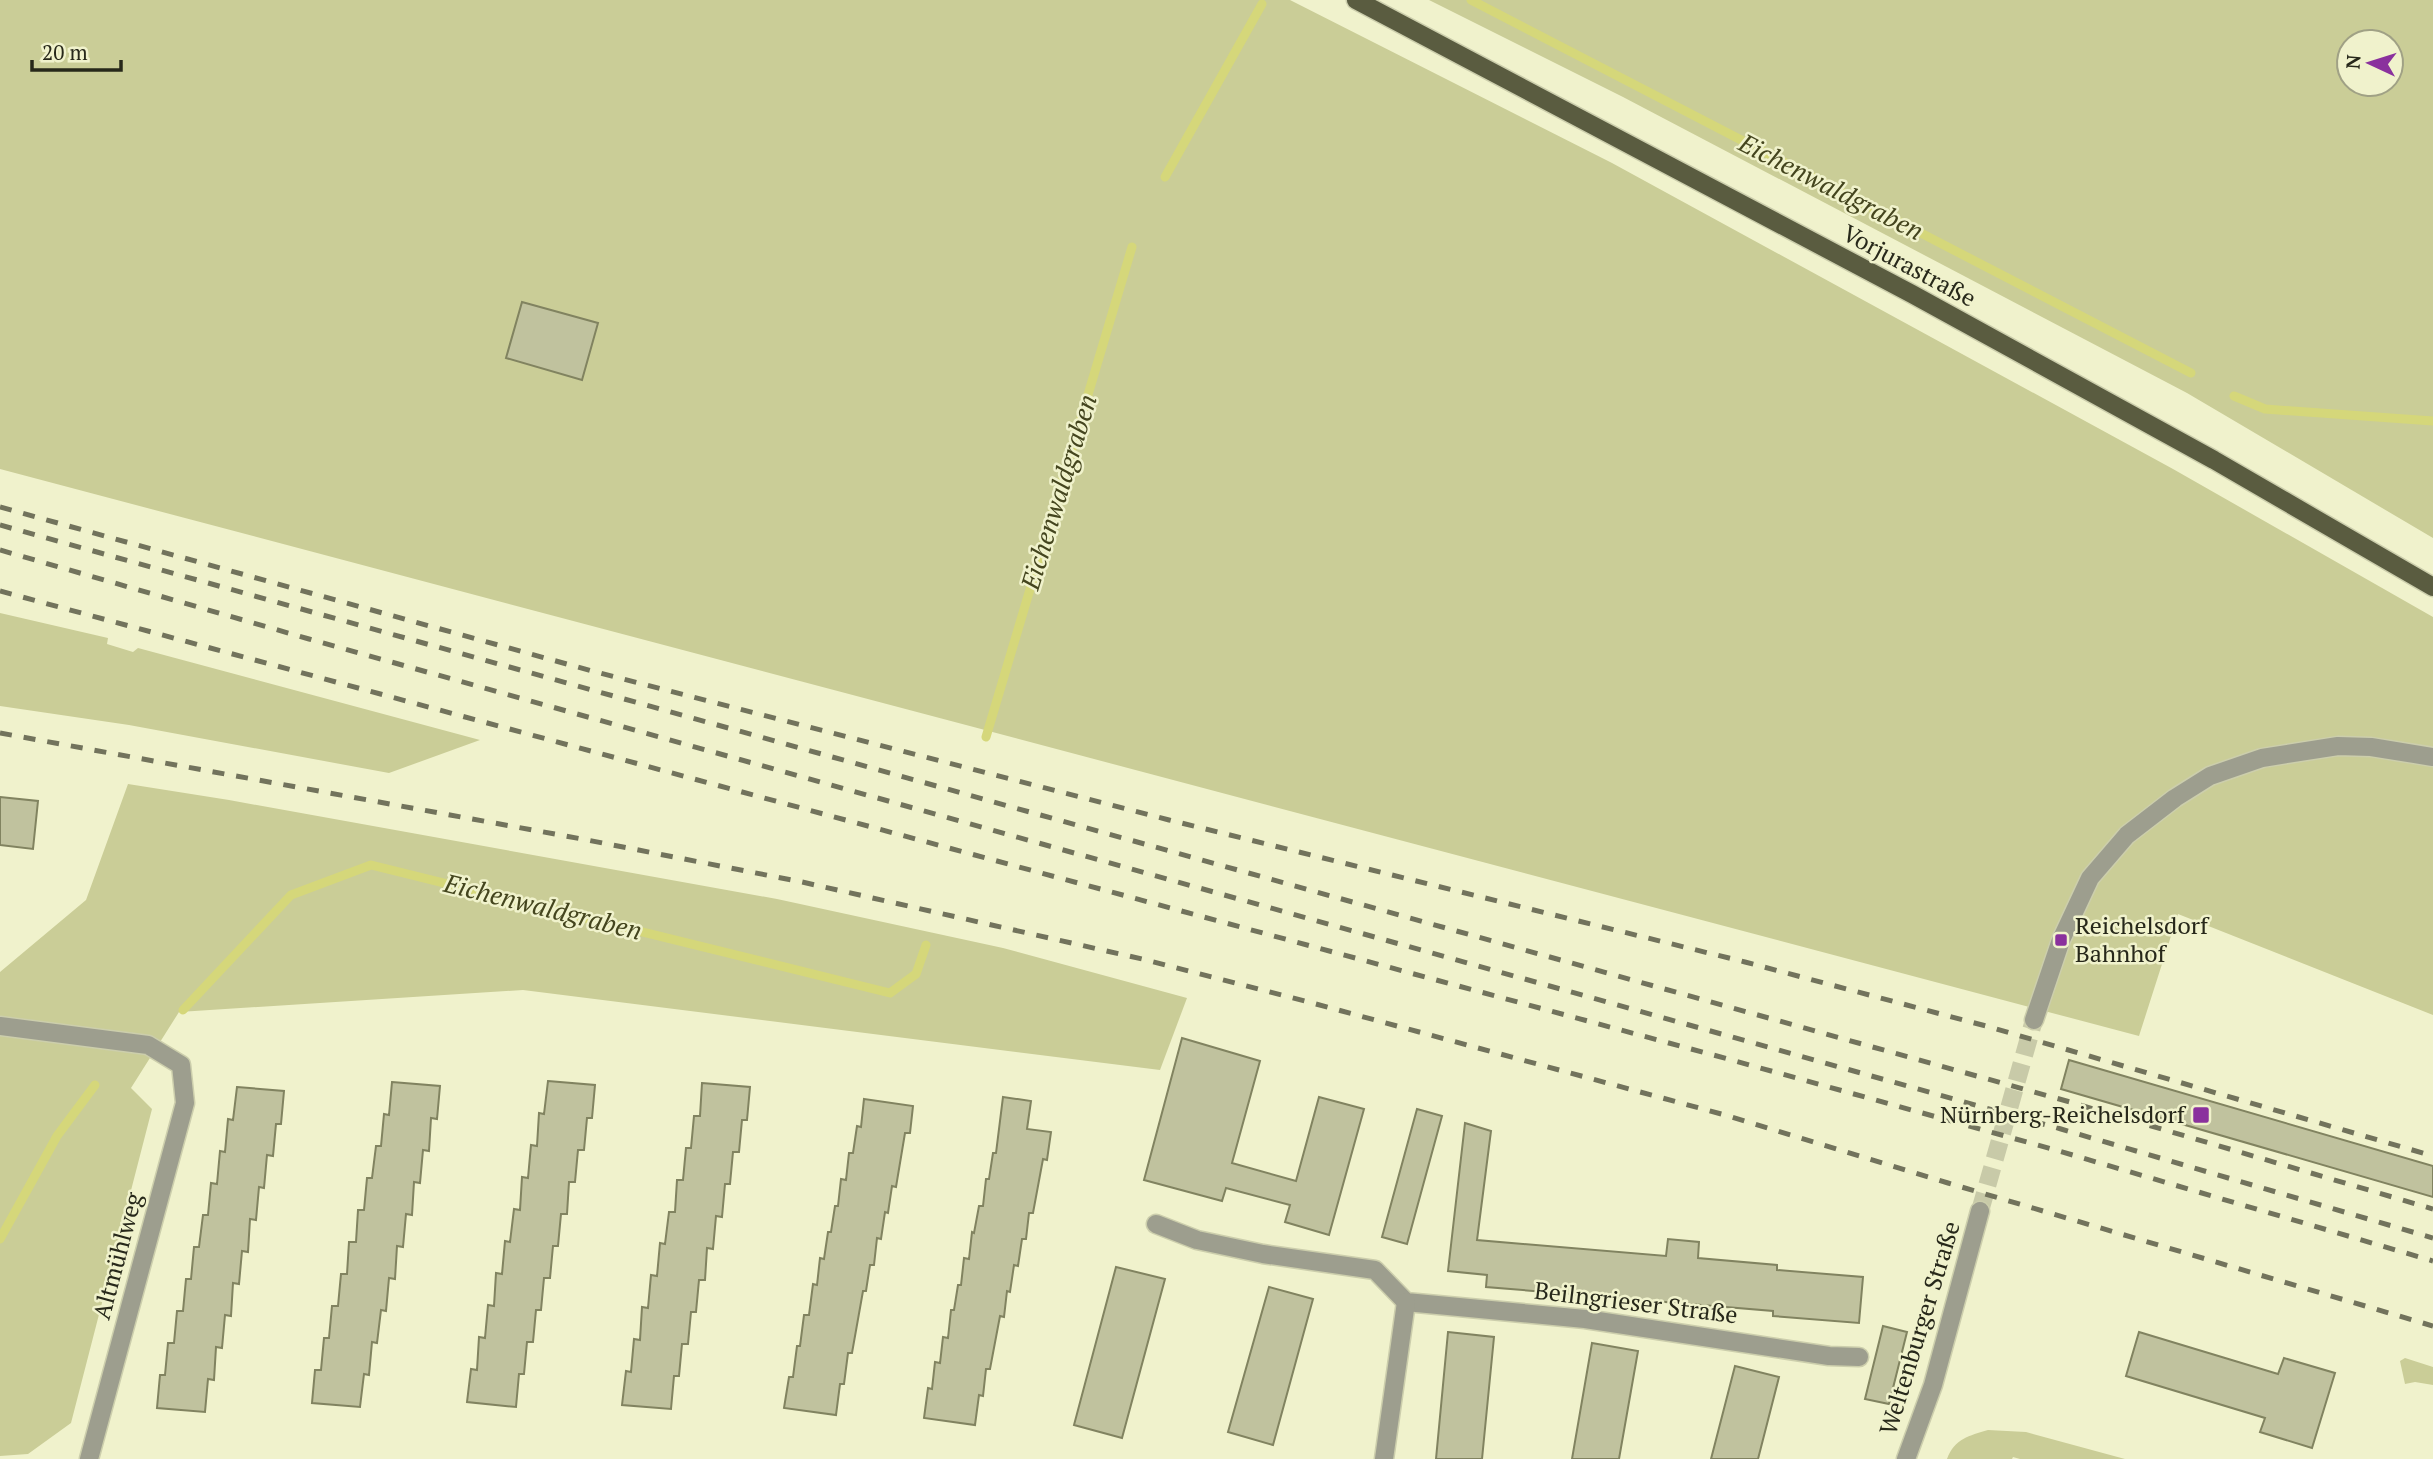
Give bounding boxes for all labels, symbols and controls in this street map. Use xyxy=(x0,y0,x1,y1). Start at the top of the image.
scale bar xyxy=(32,28,121,72)
north arrow xyxy=(2335,28,2405,98)
text: 20 m xyxy=(42,38,88,66)
text: N xyxy=(2340,53,2366,70)
water label: Eichenwaldgraben xyxy=(1733,125,1929,247)
street label: Vorjurastraße xyxy=(1837,217,1982,314)
water label: Eichenwaldgraben xyxy=(1012,390,1104,595)
water label: Eichenwaldgraben xyxy=(440,865,646,947)
place label: Reichelsdorf Bahnhof xyxy=(2075,909,2210,969)
marker: Reichelsdorf Bahnhof xyxy=(2053,932,2069,948)
place label: Nürnberg-Reichelsdorf xyxy=(1940,1098,2187,1130)
marker: Nürnberg-Reichelsdorf xyxy=(2191,1105,2211,1125)
street label: Altmühlweg xyxy=(85,1188,149,1323)
street label: Weltenburger Straße xyxy=(1871,1217,1967,1438)
street label: Beilngrieser Straße xyxy=(1533,1274,1740,1330)

